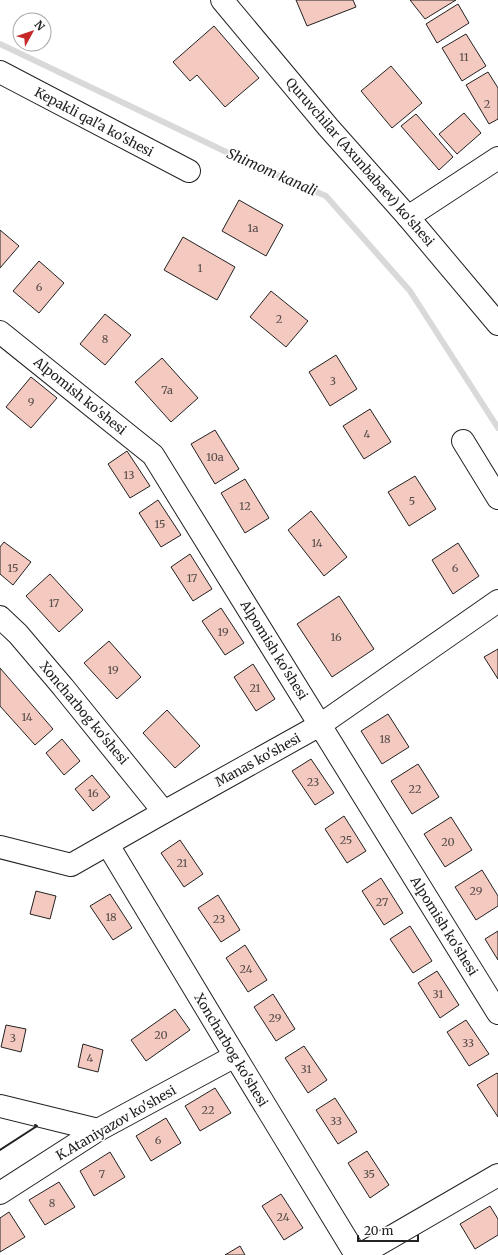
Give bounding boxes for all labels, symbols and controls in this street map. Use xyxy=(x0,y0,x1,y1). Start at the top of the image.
north arrow xyxy=(12,12,52,52)
text: N xyxy=(32,18,48,34)
house number: 11 xyxy=(459,50,469,64)
street label: Quruvchilar (Axunbabaev) ko'shesi xyxy=(282,74,438,250)
street label: Kepakli qal'a ko'shesi xyxy=(32,83,156,161)
house number: 2 xyxy=(484,97,490,111)
water label: Shimom kanali xyxy=(224,144,320,200)
house number: 1a xyxy=(248,221,259,235)
house number: 1 xyxy=(198,261,203,275)
house number: 6 xyxy=(36,280,43,294)
house number: 2 xyxy=(276,312,282,326)
house number: 8 xyxy=(102,332,109,346)
street label: Alpomish ko'shesi xyxy=(29,353,130,439)
house number: 3 xyxy=(330,374,336,388)
house number: 7a xyxy=(161,383,173,397)
house number: 9 xyxy=(28,395,35,409)
house number: 4 xyxy=(364,427,371,441)
house number: 10a xyxy=(206,450,224,464)
house number: 13 xyxy=(124,468,134,482)
house number: 5 xyxy=(409,494,415,508)
house number: 12 xyxy=(239,499,251,513)
house number: 15 xyxy=(154,517,166,531)
house number: 14 xyxy=(311,536,323,550)
house number: 15 xyxy=(7,561,19,575)
house number: 6 xyxy=(452,561,459,575)
house number: 17 xyxy=(187,571,197,585)
house number: 17 xyxy=(49,596,59,610)
street label: Alpomish ko'shesi xyxy=(236,596,311,703)
house number: 19 xyxy=(217,625,229,639)
house number: 16 xyxy=(330,630,342,644)
street label: Xoncharbog ko'shesi xyxy=(36,658,132,768)
house number: 19 xyxy=(107,663,119,677)
house number: 21 xyxy=(249,681,261,695)
house number: 14 xyxy=(21,710,33,724)
street label: Manas ko'shesi xyxy=(212,730,304,790)
house number: 18 xyxy=(379,732,391,746)
house number: 23 xyxy=(307,775,319,789)
house number: 22 xyxy=(409,782,421,796)
house number: 16 xyxy=(87,786,99,800)
house number: 25 xyxy=(340,833,352,847)
house number: 20 xyxy=(441,835,455,849)
house number: 21 xyxy=(176,856,188,870)
street label: Alpomish ko'shesi xyxy=(406,872,481,979)
house number: 29 xyxy=(470,884,483,898)
house number: 27 xyxy=(376,895,388,909)
house number: 18 xyxy=(105,910,117,924)
house number: 23 xyxy=(213,912,225,926)
house number: 24 xyxy=(240,962,253,976)
house number: 31 xyxy=(433,987,443,1001)
street label: Xoncharbog ko'shesi xyxy=(190,990,272,1110)
house number: 29 xyxy=(269,1011,282,1025)
house number: 20 xyxy=(154,1028,168,1042)
house number: 3 xyxy=(10,1031,16,1045)
house number: 33 xyxy=(462,1036,474,1050)
house number: 4 xyxy=(87,1051,94,1065)
house number: 31 xyxy=(301,1062,311,1076)
street label: K.Ataniyazov ko'shesi xyxy=(53,1082,179,1164)
house number: 22 xyxy=(202,1103,214,1117)
house number: 33 xyxy=(330,1114,342,1128)
house number: 6 xyxy=(155,1133,162,1147)
house number: 7 xyxy=(99,1167,105,1181)
house number: 35 xyxy=(363,1167,375,1181)
house number: 8 xyxy=(49,1196,56,1210)
house number: 24 xyxy=(277,1210,290,1224)
scale bar xyxy=(358,1217,418,1243)
text: 20 m xyxy=(364,1223,393,1238)

